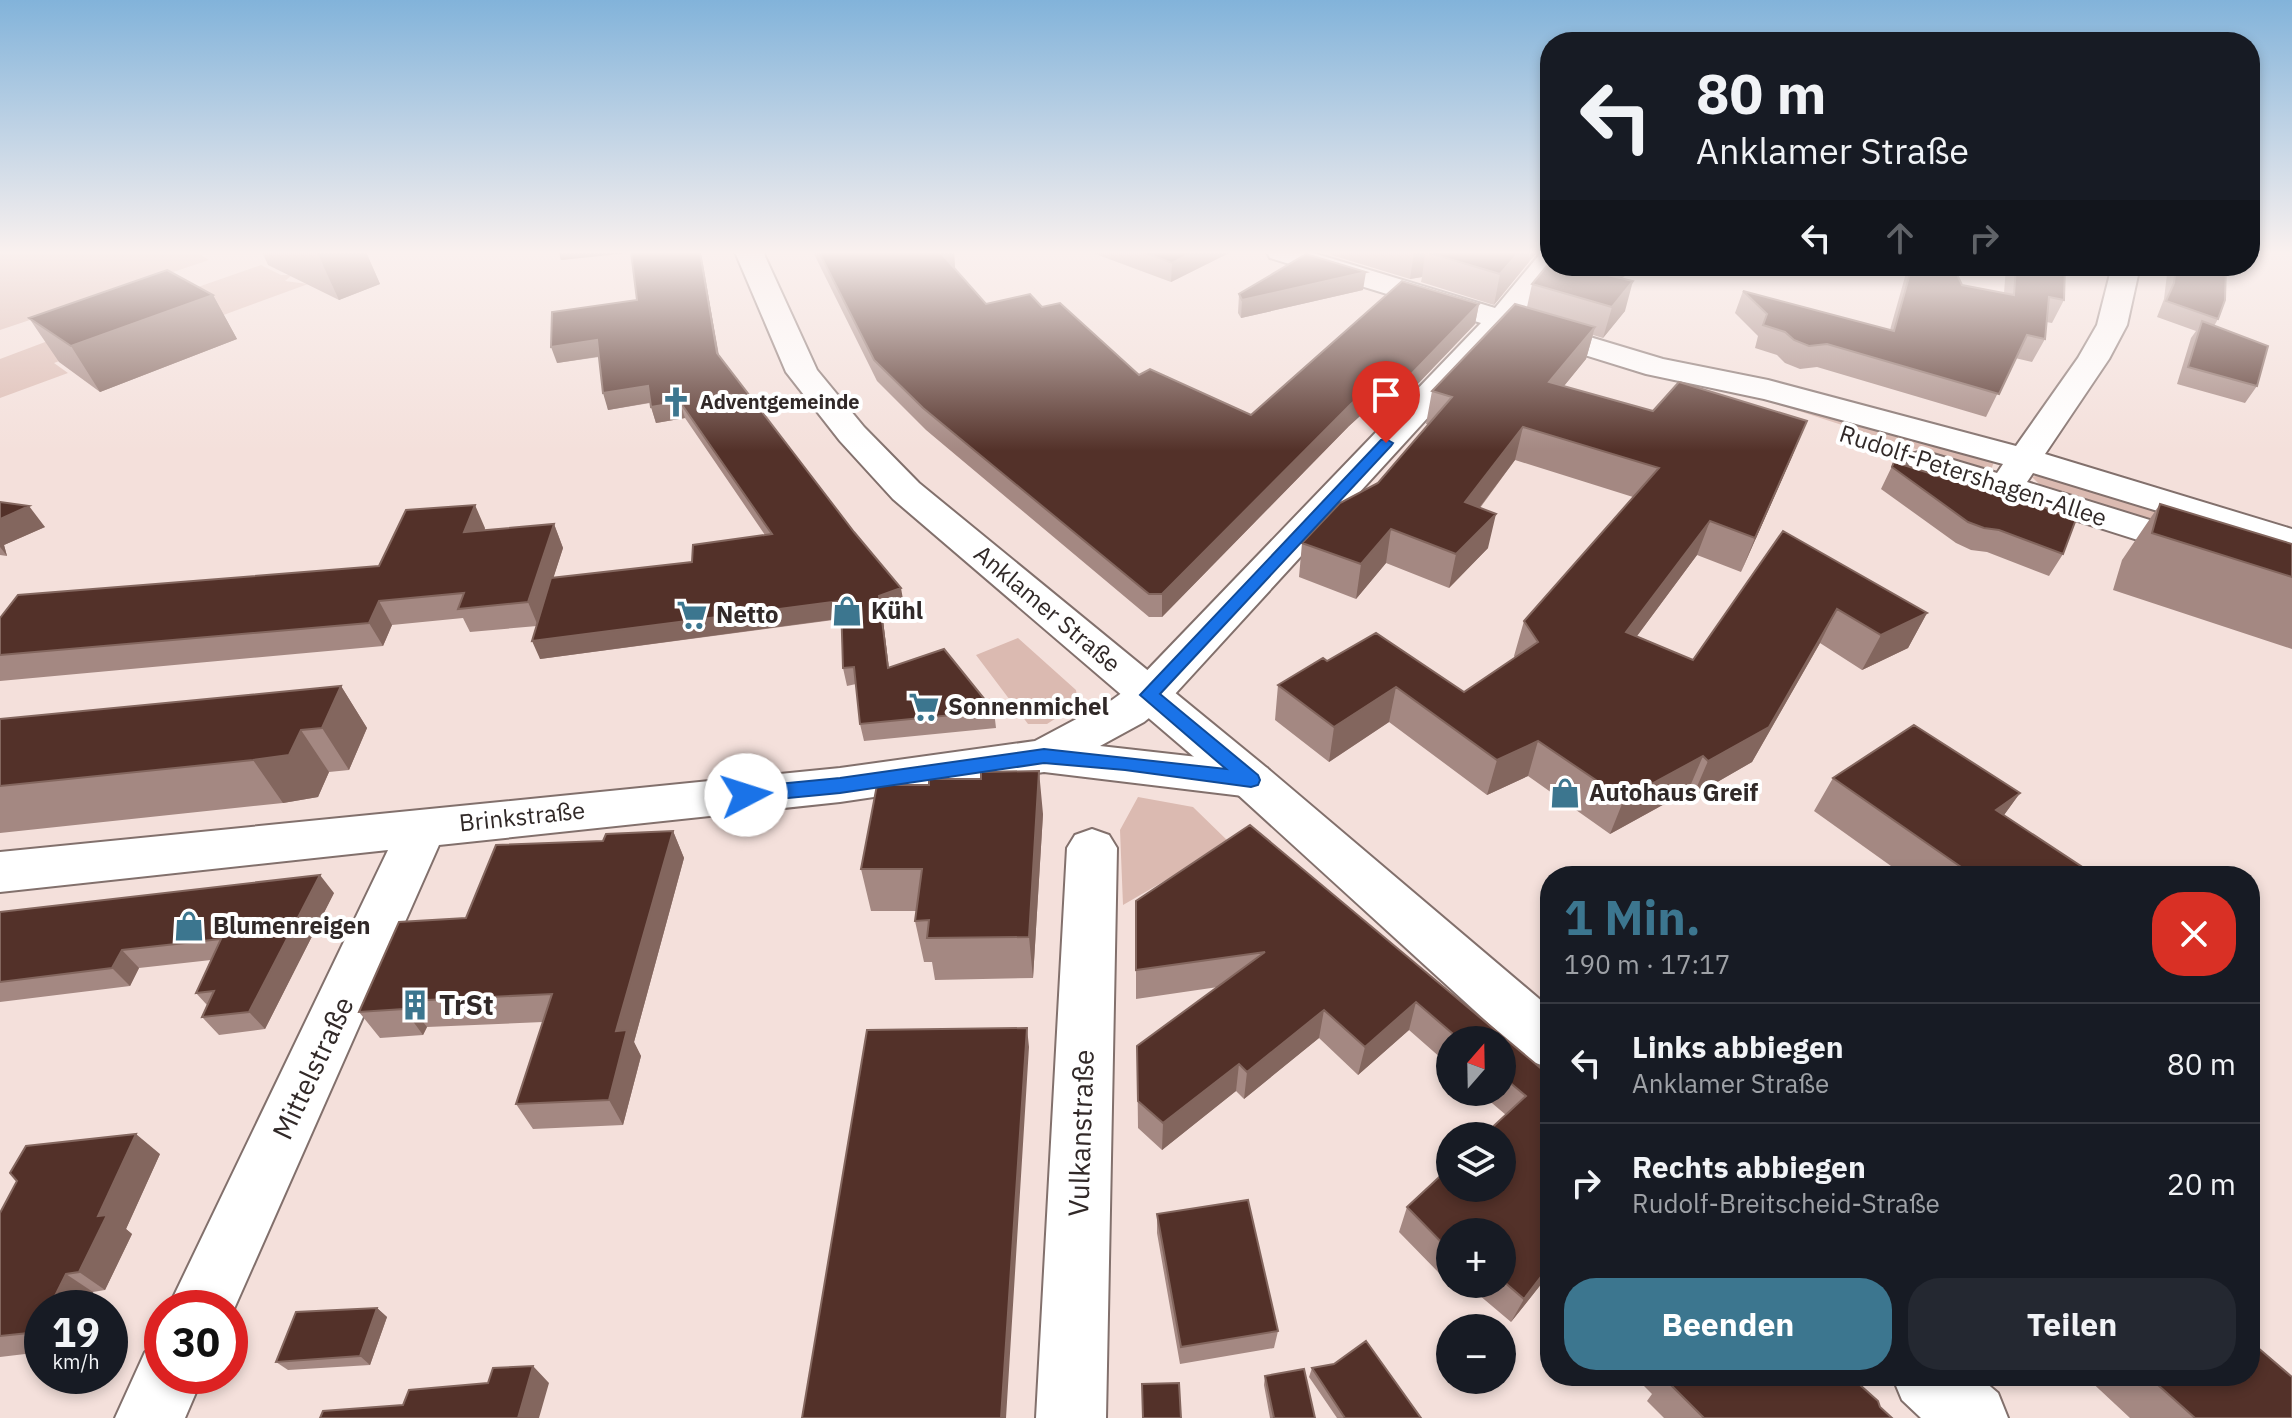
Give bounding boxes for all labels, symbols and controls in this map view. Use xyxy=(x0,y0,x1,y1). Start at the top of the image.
text: 80 m xyxy=(1696,57,1826,129)
icon: left xyxy=(1564,64,1668,168)
text: Anklamer Straße xyxy=(1696,127,1969,174)
icon: left xyxy=(1794,216,1838,260)
icon: ahead xyxy=(1878,216,1922,260)
icon: right xyxy=(1962,216,2006,260)
pin xyxy=(1352,361,1420,443)
icon: arrive xyxy=(1364,373,1408,417)
church icon: Adventgemeinde xyxy=(659,385,693,419)
place label: Adventgemeinde xyxy=(700,388,860,415)
street label: Rudolf-Petershagen-Allee xyxy=(1836,417,2111,533)
street label: Anklamer Straße xyxy=(968,537,1128,679)
shop icon: Kühl xyxy=(830,594,864,628)
place label: Kühl xyxy=(871,594,923,626)
supermarket icon: Netto xyxy=(675,598,709,632)
place label: Netto xyxy=(716,598,779,630)
supermarket icon: Sonnenmichel xyxy=(907,690,941,724)
place label: Sonnenmichel xyxy=(948,690,1109,722)
position arrow xyxy=(704,753,788,837)
shop icon: Autohaus Greif xyxy=(1548,776,1582,810)
place label: Autohaus Greif xyxy=(1589,776,1759,808)
street label: Brinkstraße xyxy=(457,793,586,839)
text: 1 Min. xyxy=(1564,886,1701,948)
button: close xyxy=(2152,892,2236,976)
shop icon: Blumenreigen xyxy=(172,909,206,943)
place label: Blumenreigen xyxy=(213,909,371,941)
text: 190 m · 17:17 xyxy=(1564,947,1730,981)
place label: TrSt xyxy=(439,986,494,1023)
building icon: TrSt xyxy=(398,988,432,1022)
street label: Mittelstraße xyxy=(263,990,362,1145)
north arrow xyxy=(1436,1026,1516,1106)
map controls xyxy=(1436,1026,1516,1394)
text: Links abbiegen xyxy=(1632,1027,1844,1066)
icon: left xyxy=(1564,1041,1608,1085)
text: 80 m xyxy=(2167,1044,2236,1083)
street label: Vulkanstraße xyxy=(1059,1049,1102,1217)
text: Anklamer Straße xyxy=(1632,1066,1829,1100)
button: layers xyxy=(1436,1122,1516,1202)
text: Rechts abbiegen xyxy=(1632,1147,1866,1186)
icon: right xyxy=(1564,1161,1608,1205)
text: 20 m xyxy=(2167,1164,2236,1203)
text: Rudolf-Breitscheid-Straße xyxy=(1632,1186,1940,1220)
button: + xyxy=(1436,1218,1516,1298)
button: Beenden xyxy=(1564,1278,1892,1370)
button: Teilen xyxy=(1908,1278,2236,1370)
speed limit sign: 30 xyxy=(144,1290,248,1394)
text: 19 xyxy=(52,1306,100,1358)
button: − xyxy=(1436,1314,1516,1394)
text: km/h xyxy=(52,1348,100,1375)

